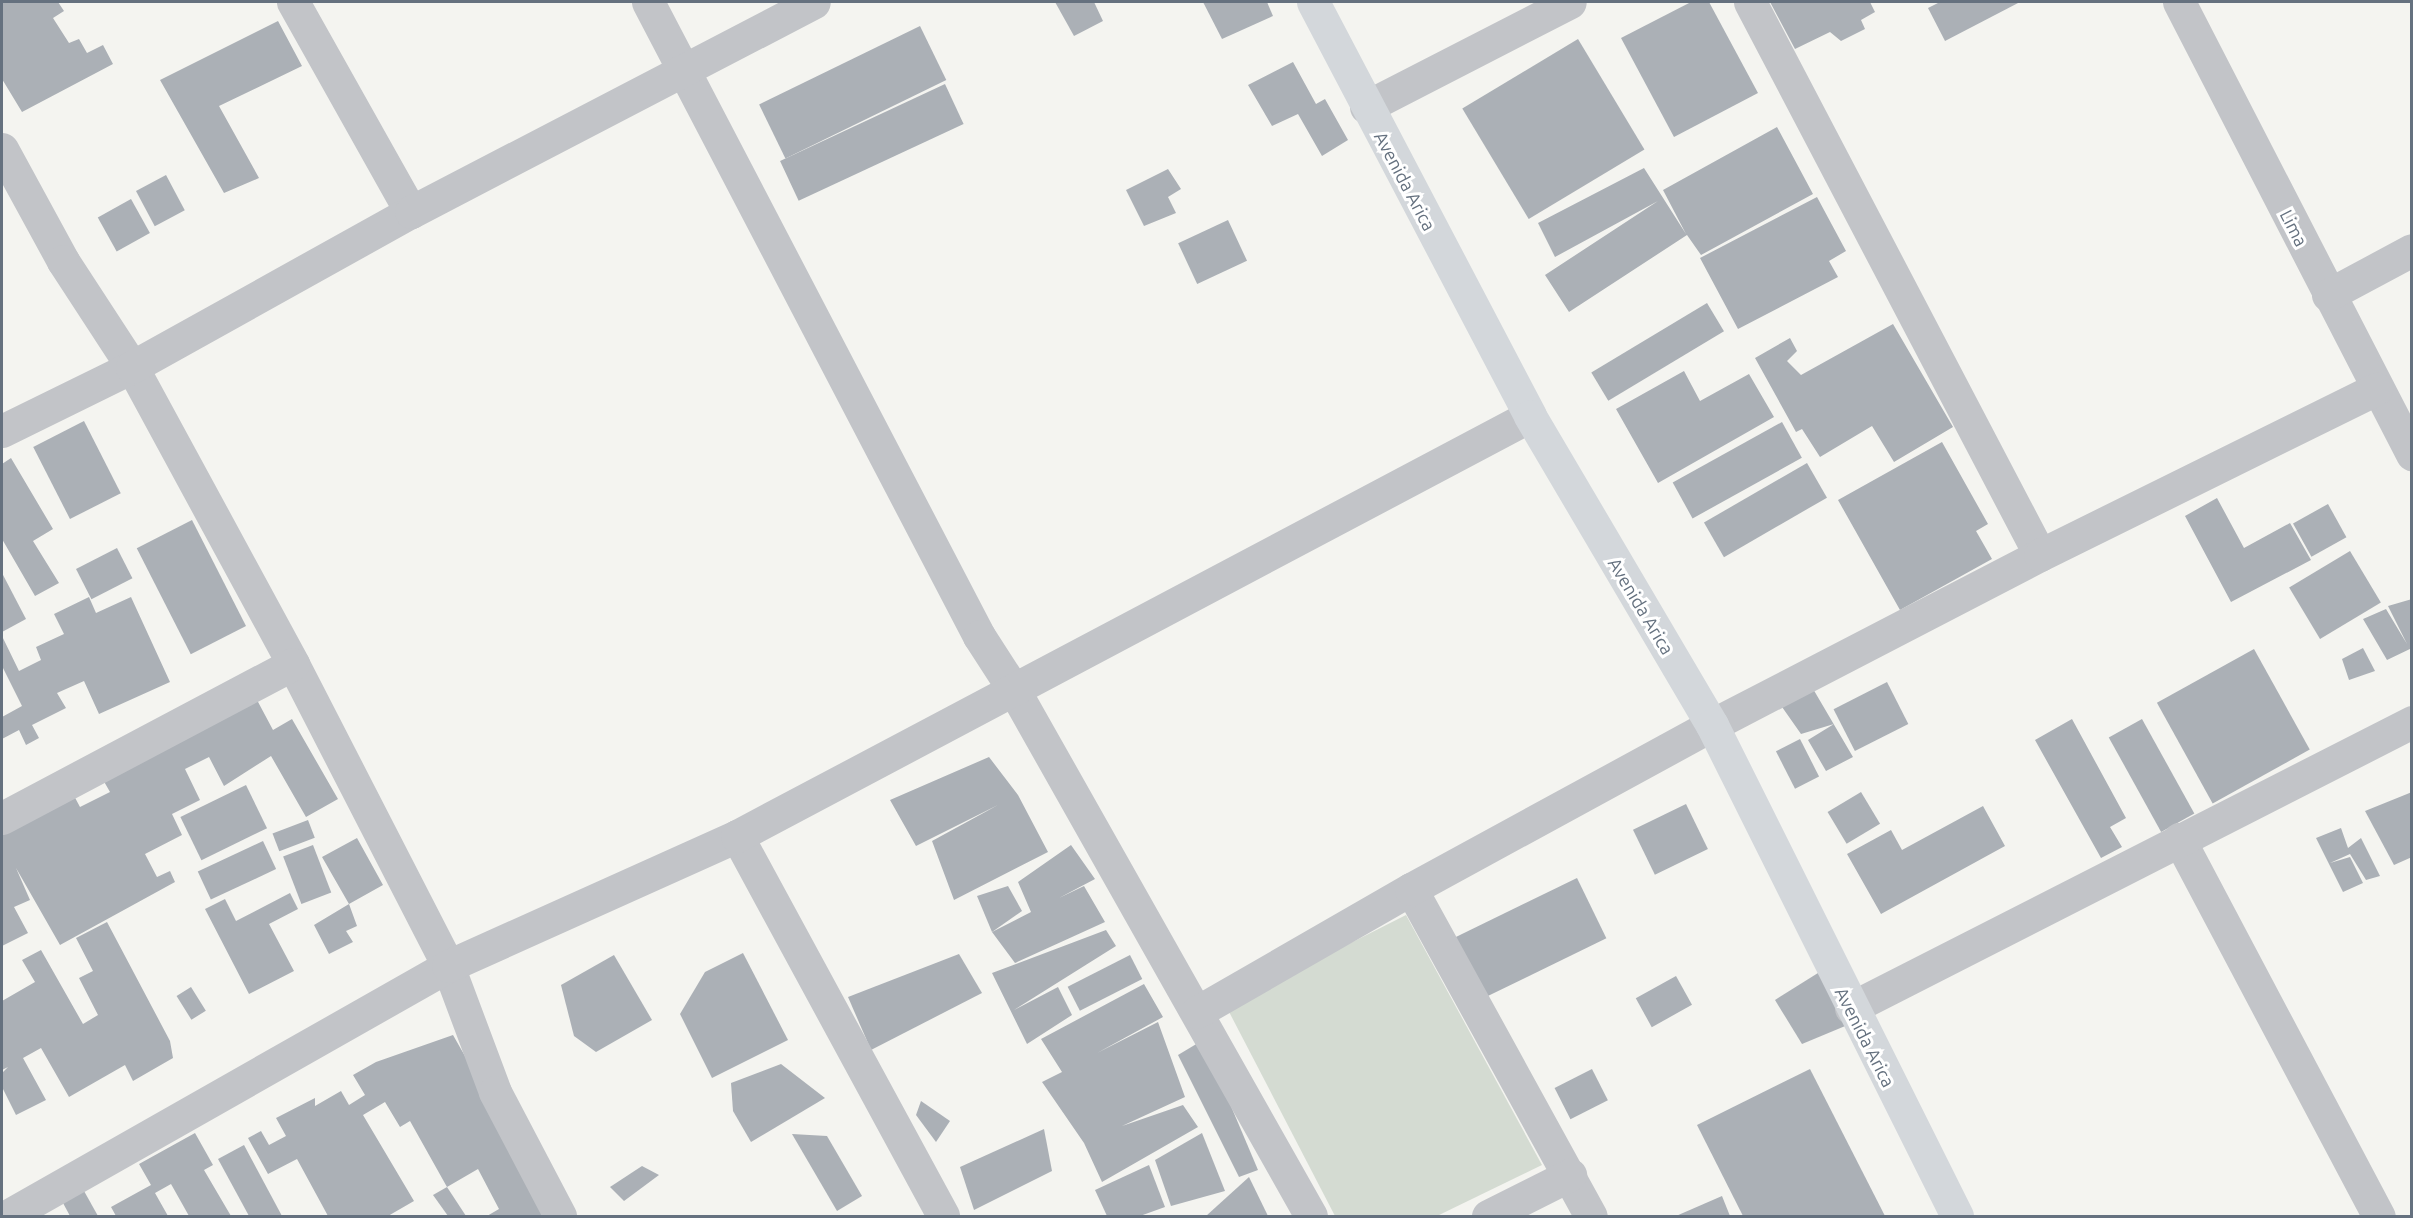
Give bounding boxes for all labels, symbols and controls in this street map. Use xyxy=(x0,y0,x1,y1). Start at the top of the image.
street label: Avenida Arica xyxy=(1370,128,1440,234)
street label: Lima xyxy=(2276,206,2312,250)
street label: Avenida Arica xyxy=(1604,554,1678,658)
street label: Avenida Arica xyxy=(1831,983,1899,1091)

